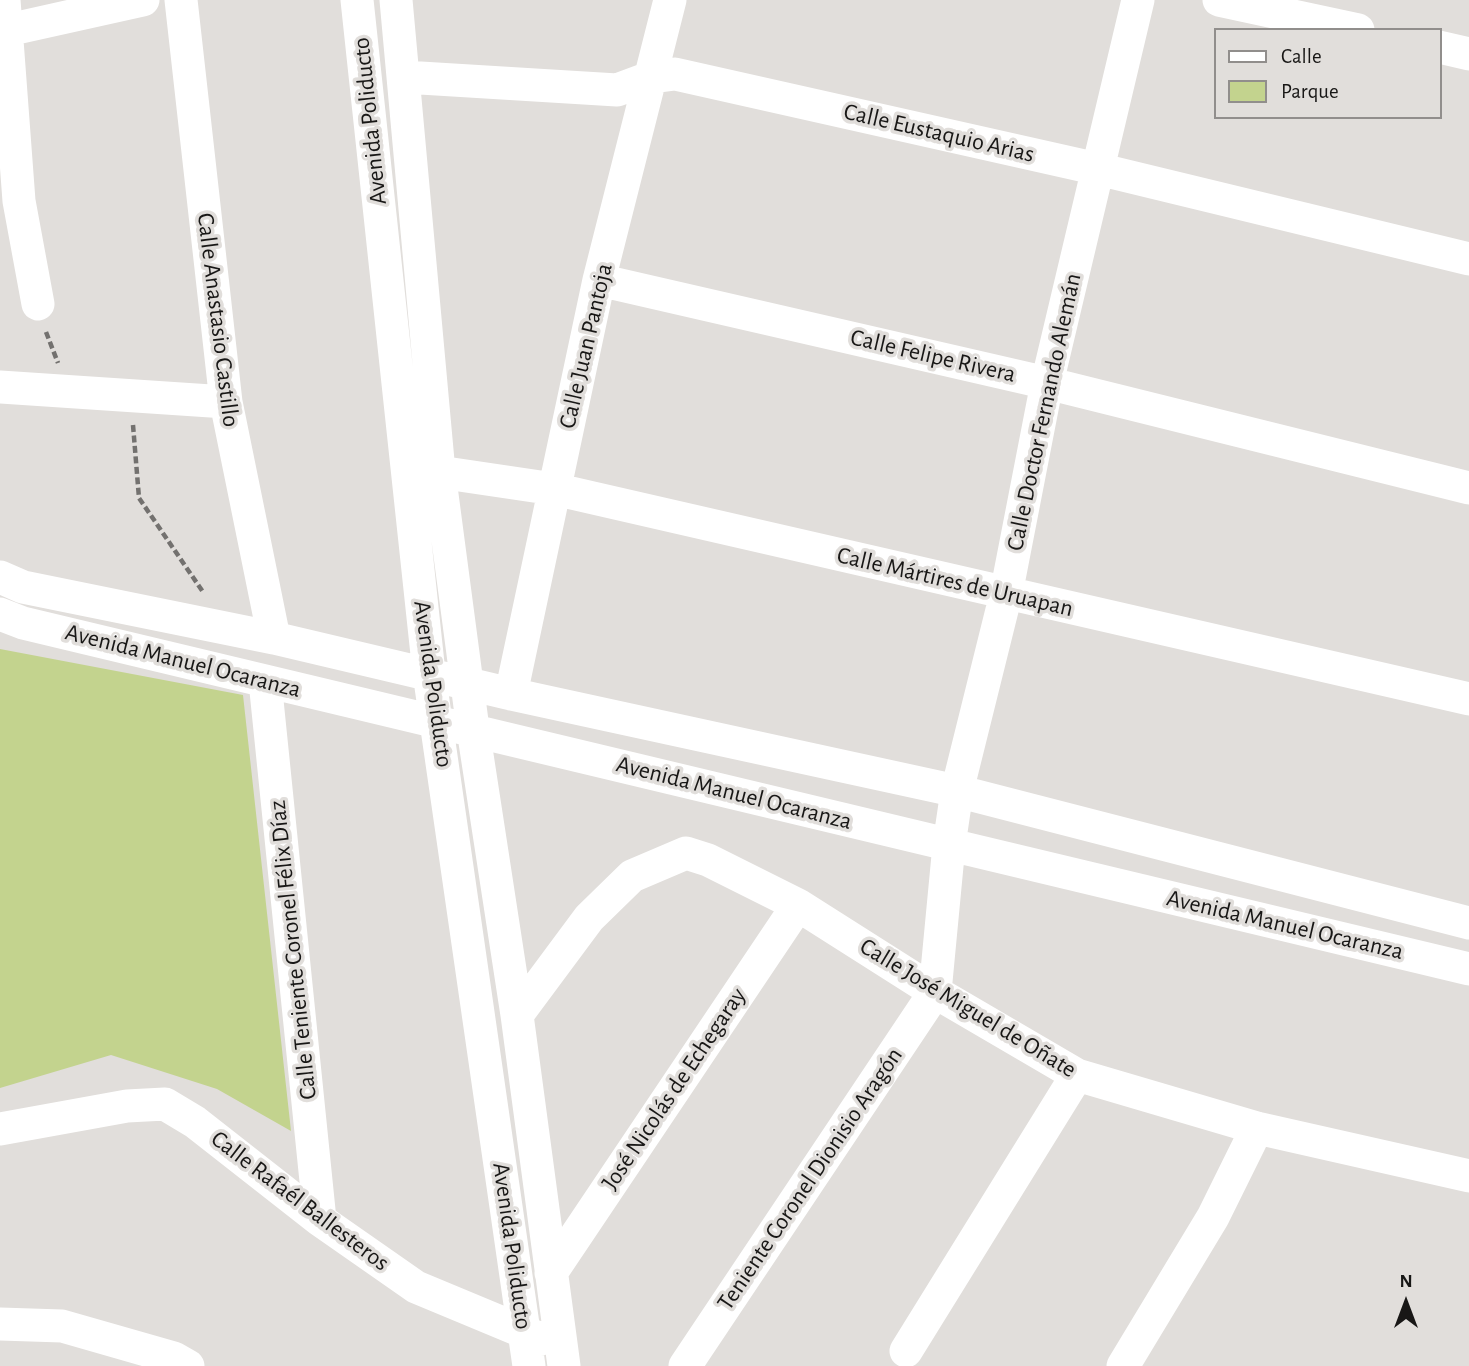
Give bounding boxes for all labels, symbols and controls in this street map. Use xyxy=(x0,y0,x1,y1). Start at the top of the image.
legend xyxy=(1214,28,1441,119)
street label: Avenida Poliducto xyxy=(347,36,393,206)
text: Calle xyxy=(1281,46,1322,67)
text: Parque xyxy=(1281,81,1339,102)
street label: Calle Eustaquio Arias xyxy=(841,97,1037,169)
street label: Calle Anastasio Castillo xyxy=(191,211,245,429)
street label: Calle Juan Pantoja xyxy=(553,261,619,431)
street label: Calle Doctor Fernando Alemán xyxy=(1000,271,1088,553)
street label: Calle Felipe Rivera xyxy=(848,323,1018,389)
street label: Calle Mártires de Uruapan xyxy=(834,541,1076,623)
street label: Avenida Poliducto xyxy=(407,599,459,769)
street label: Avenida Manuel Ocaranza xyxy=(62,618,304,704)
street label: Avenida Manuel Ocaranza xyxy=(613,750,855,836)
street label: Calle Teniente Coronel Félix Díaz xyxy=(263,799,323,1101)
street label: Avenida Manuel Ocaranza xyxy=(1164,884,1406,966)
street label: Calle José Miguel de Oñate xyxy=(855,932,1081,1084)
street label: José Nicolás de Echegaray xyxy=(596,983,752,1195)
street label: Teniente Coronel Dionisio Aragón xyxy=(711,1042,909,1316)
street label: Calle Rafaél Ballesteros xyxy=(205,1125,395,1277)
street label: Avenida Poliducto xyxy=(486,1161,538,1331)
north arrow xyxy=(1371,1268,1441,1338)
text: N xyxy=(1399,1272,1413,1291)

